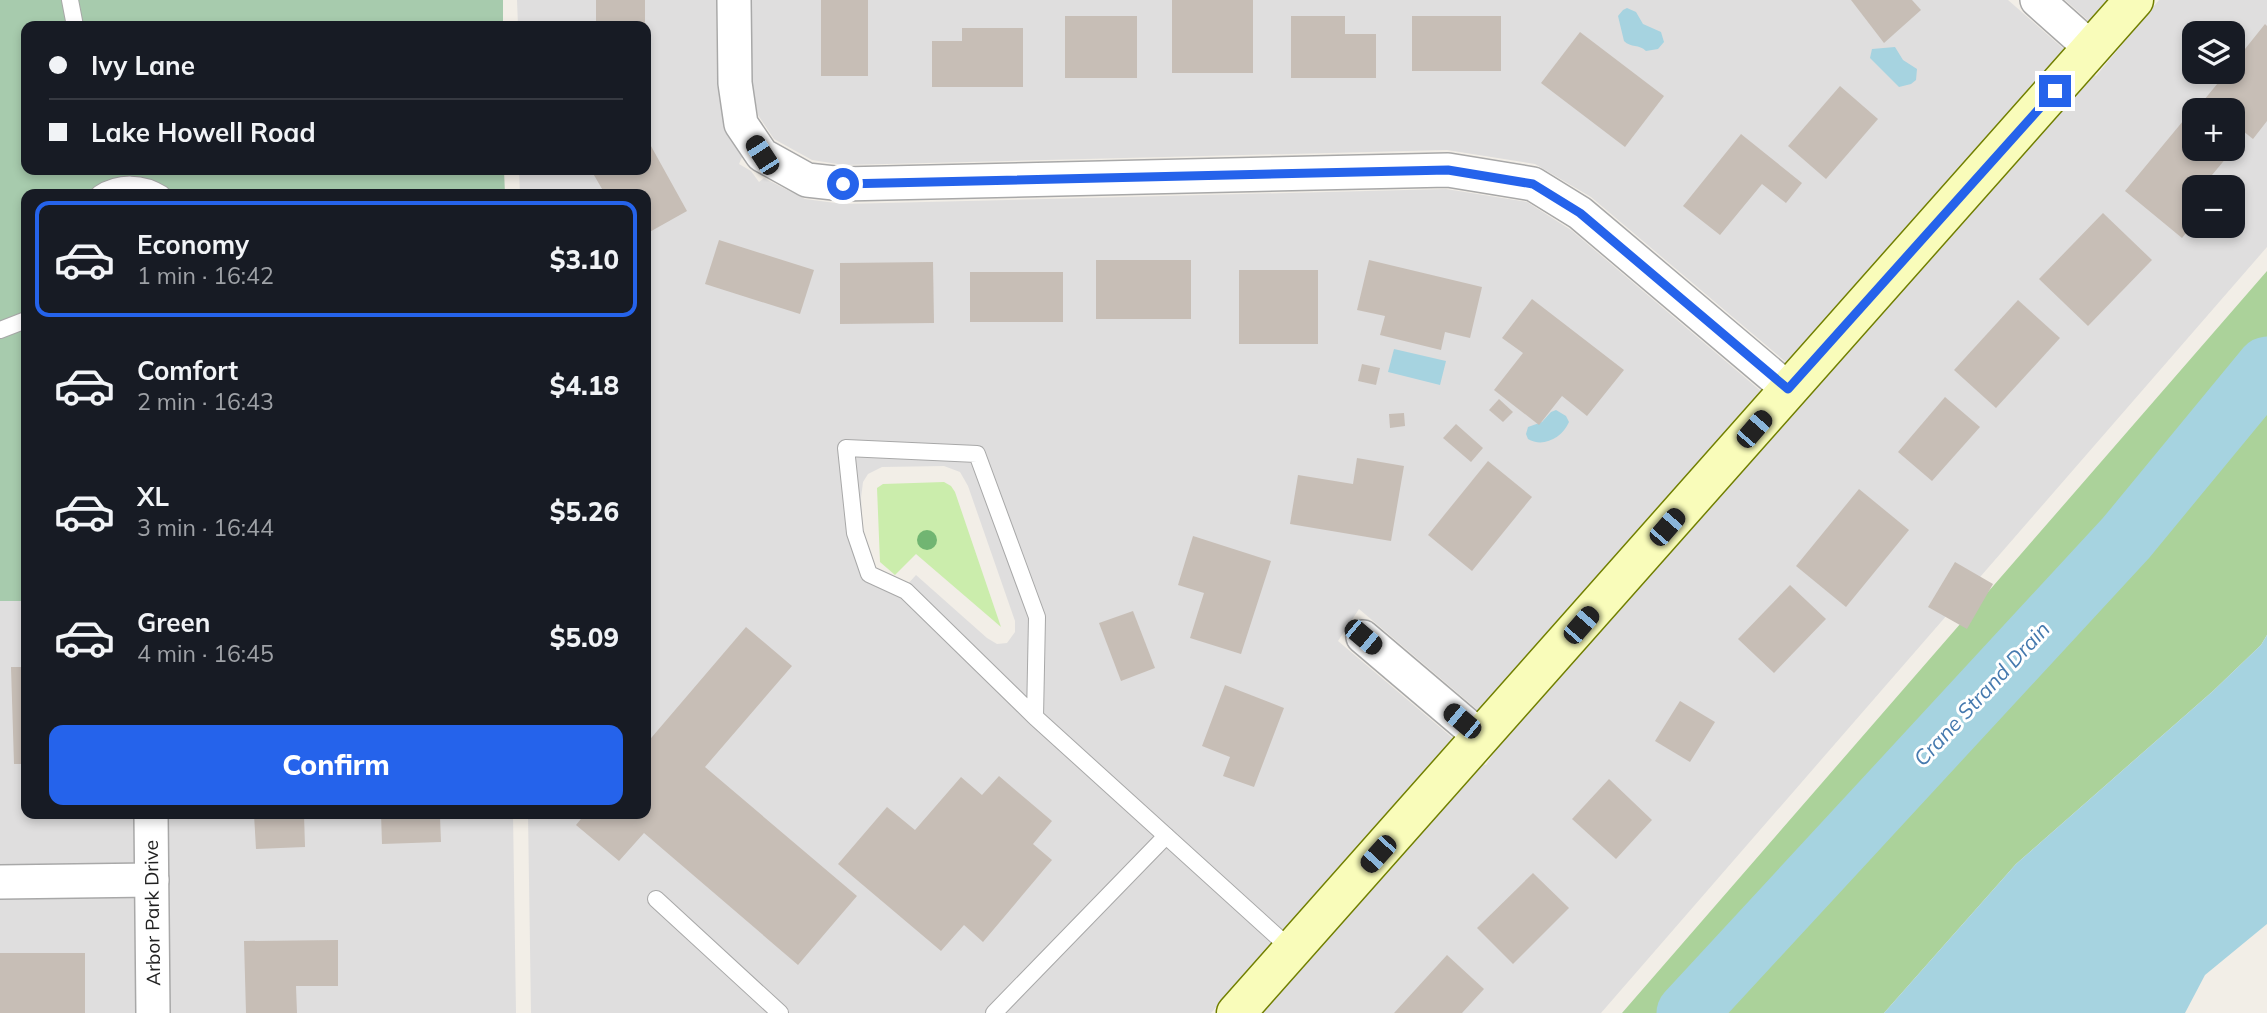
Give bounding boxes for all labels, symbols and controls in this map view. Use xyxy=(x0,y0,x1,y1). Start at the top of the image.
map controls xyxy=(2182,21,2245,238)
button: layers xyxy=(2182,21,2245,84)
text: Ivy Lane xyxy=(91,49,195,82)
route end xyxy=(2039,75,2071,107)
button: + xyxy=(2182,98,2245,161)
text: Lake Howell Road xyxy=(91,116,316,149)
car xyxy=(742,132,783,178)
route start xyxy=(827,168,859,200)
button: − xyxy=(2182,175,2245,238)
icon: car xyxy=(53,228,116,291)
text: Economy xyxy=(137,228,249,261)
text: $3.10 xyxy=(550,243,619,276)
text: 1 min · 16:42 xyxy=(137,261,274,290)
icon: car xyxy=(53,354,116,417)
text: Comfort xyxy=(137,354,238,387)
text: $4.18 xyxy=(550,369,619,402)
text: 2 min · 16:43 xyxy=(137,387,274,416)
car xyxy=(1733,406,1776,452)
icon: car xyxy=(53,480,116,543)
text: XL xyxy=(137,480,169,513)
text: $5.26 xyxy=(550,495,619,528)
car xyxy=(1646,504,1689,550)
text: 3 min · 16:44 xyxy=(137,513,274,542)
car xyxy=(1560,602,1603,648)
icon: car xyxy=(53,606,116,669)
text: Green xyxy=(137,606,210,639)
car xyxy=(1341,615,1386,659)
water label: Crane Strand Drain xyxy=(1908,616,2055,771)
text: $5.09 xyxy=(550,621,619,654)
text: 4 min · 16:45 xyxy=(137,639,274,668)
car xyxy=(1440,699,1485,743)
button: Confirm xyxy=(49,725,623,805)
car xyxy=(1357,831,1400,877)
street label: Arbor Park Drive xyxy=(139,840,165,986)

